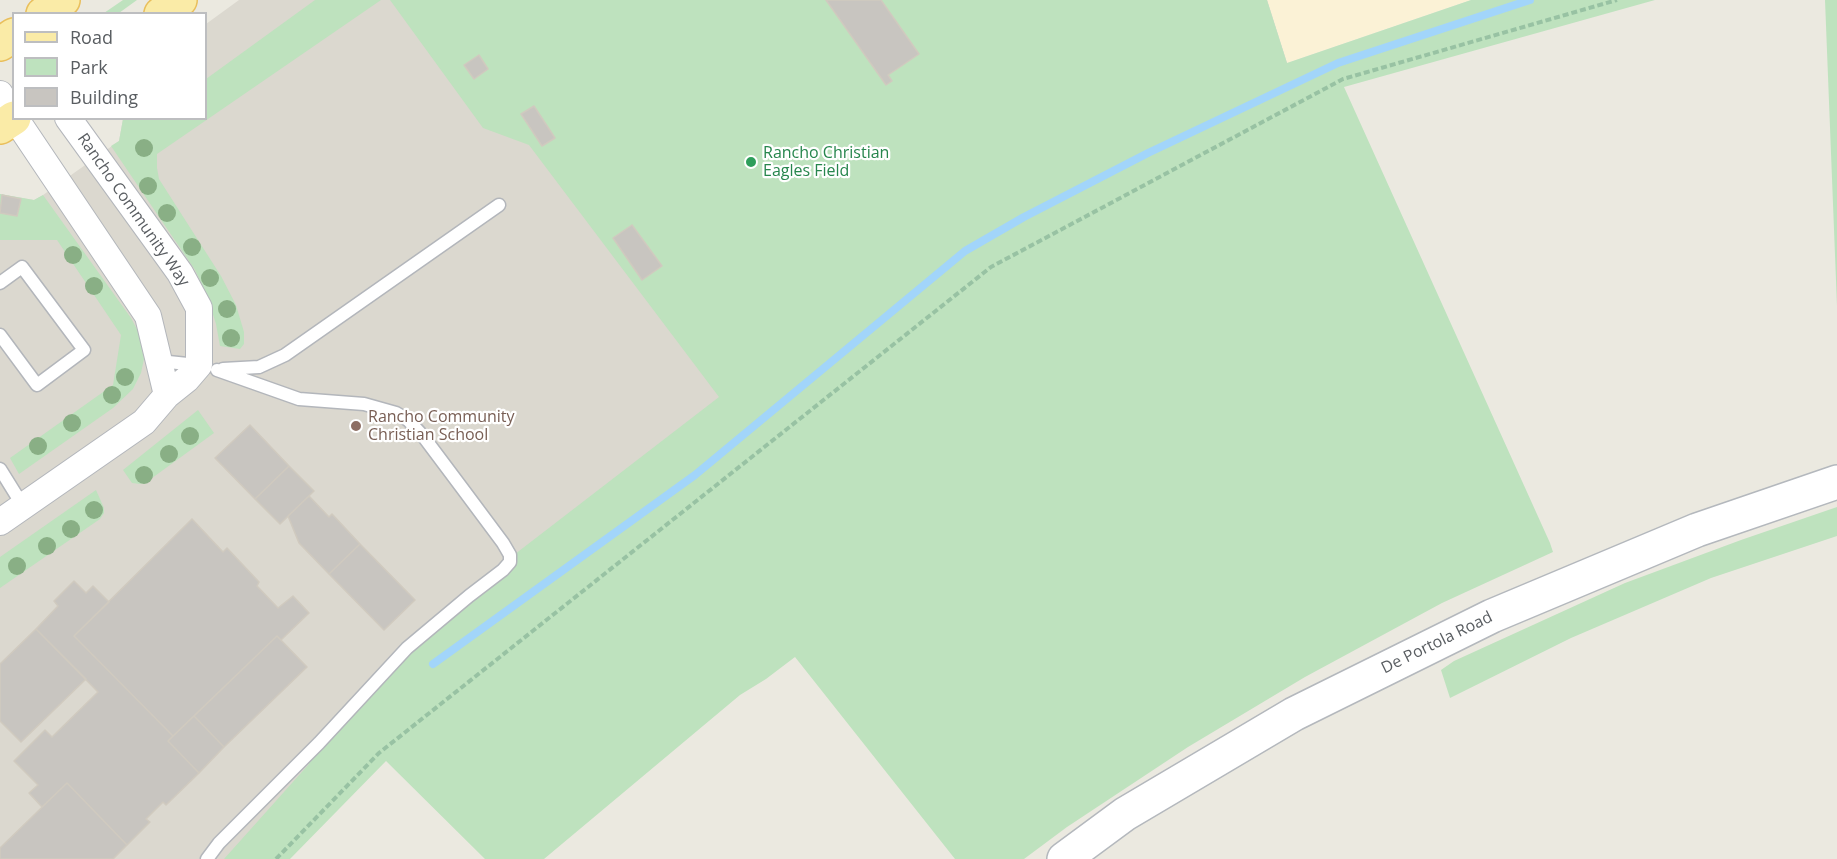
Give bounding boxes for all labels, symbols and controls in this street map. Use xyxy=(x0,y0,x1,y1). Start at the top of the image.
legend xyxy=(12,12,207,120)
text: Road xyxy=(70,25,113,49)
text: Park xyxy=(70,55,108,79)
text: Building xyxy=(70,85,138,109)
street label: Rancho Community Way xyxy=(73,130,193,290)
place label: Rancho Christian Eagles Field xyxy=(763,143,889,181)
marker: Rancho Christian Eagles Field xyxy=(744,155,758,169)
place label: Rancho Community Christian School xyxy=(368,407,515,445)
marker: Rancho Community Christian School xyxy=(349,419,363,433)
street label: De Portola Road xyxy=(1378,608,1496,678)

